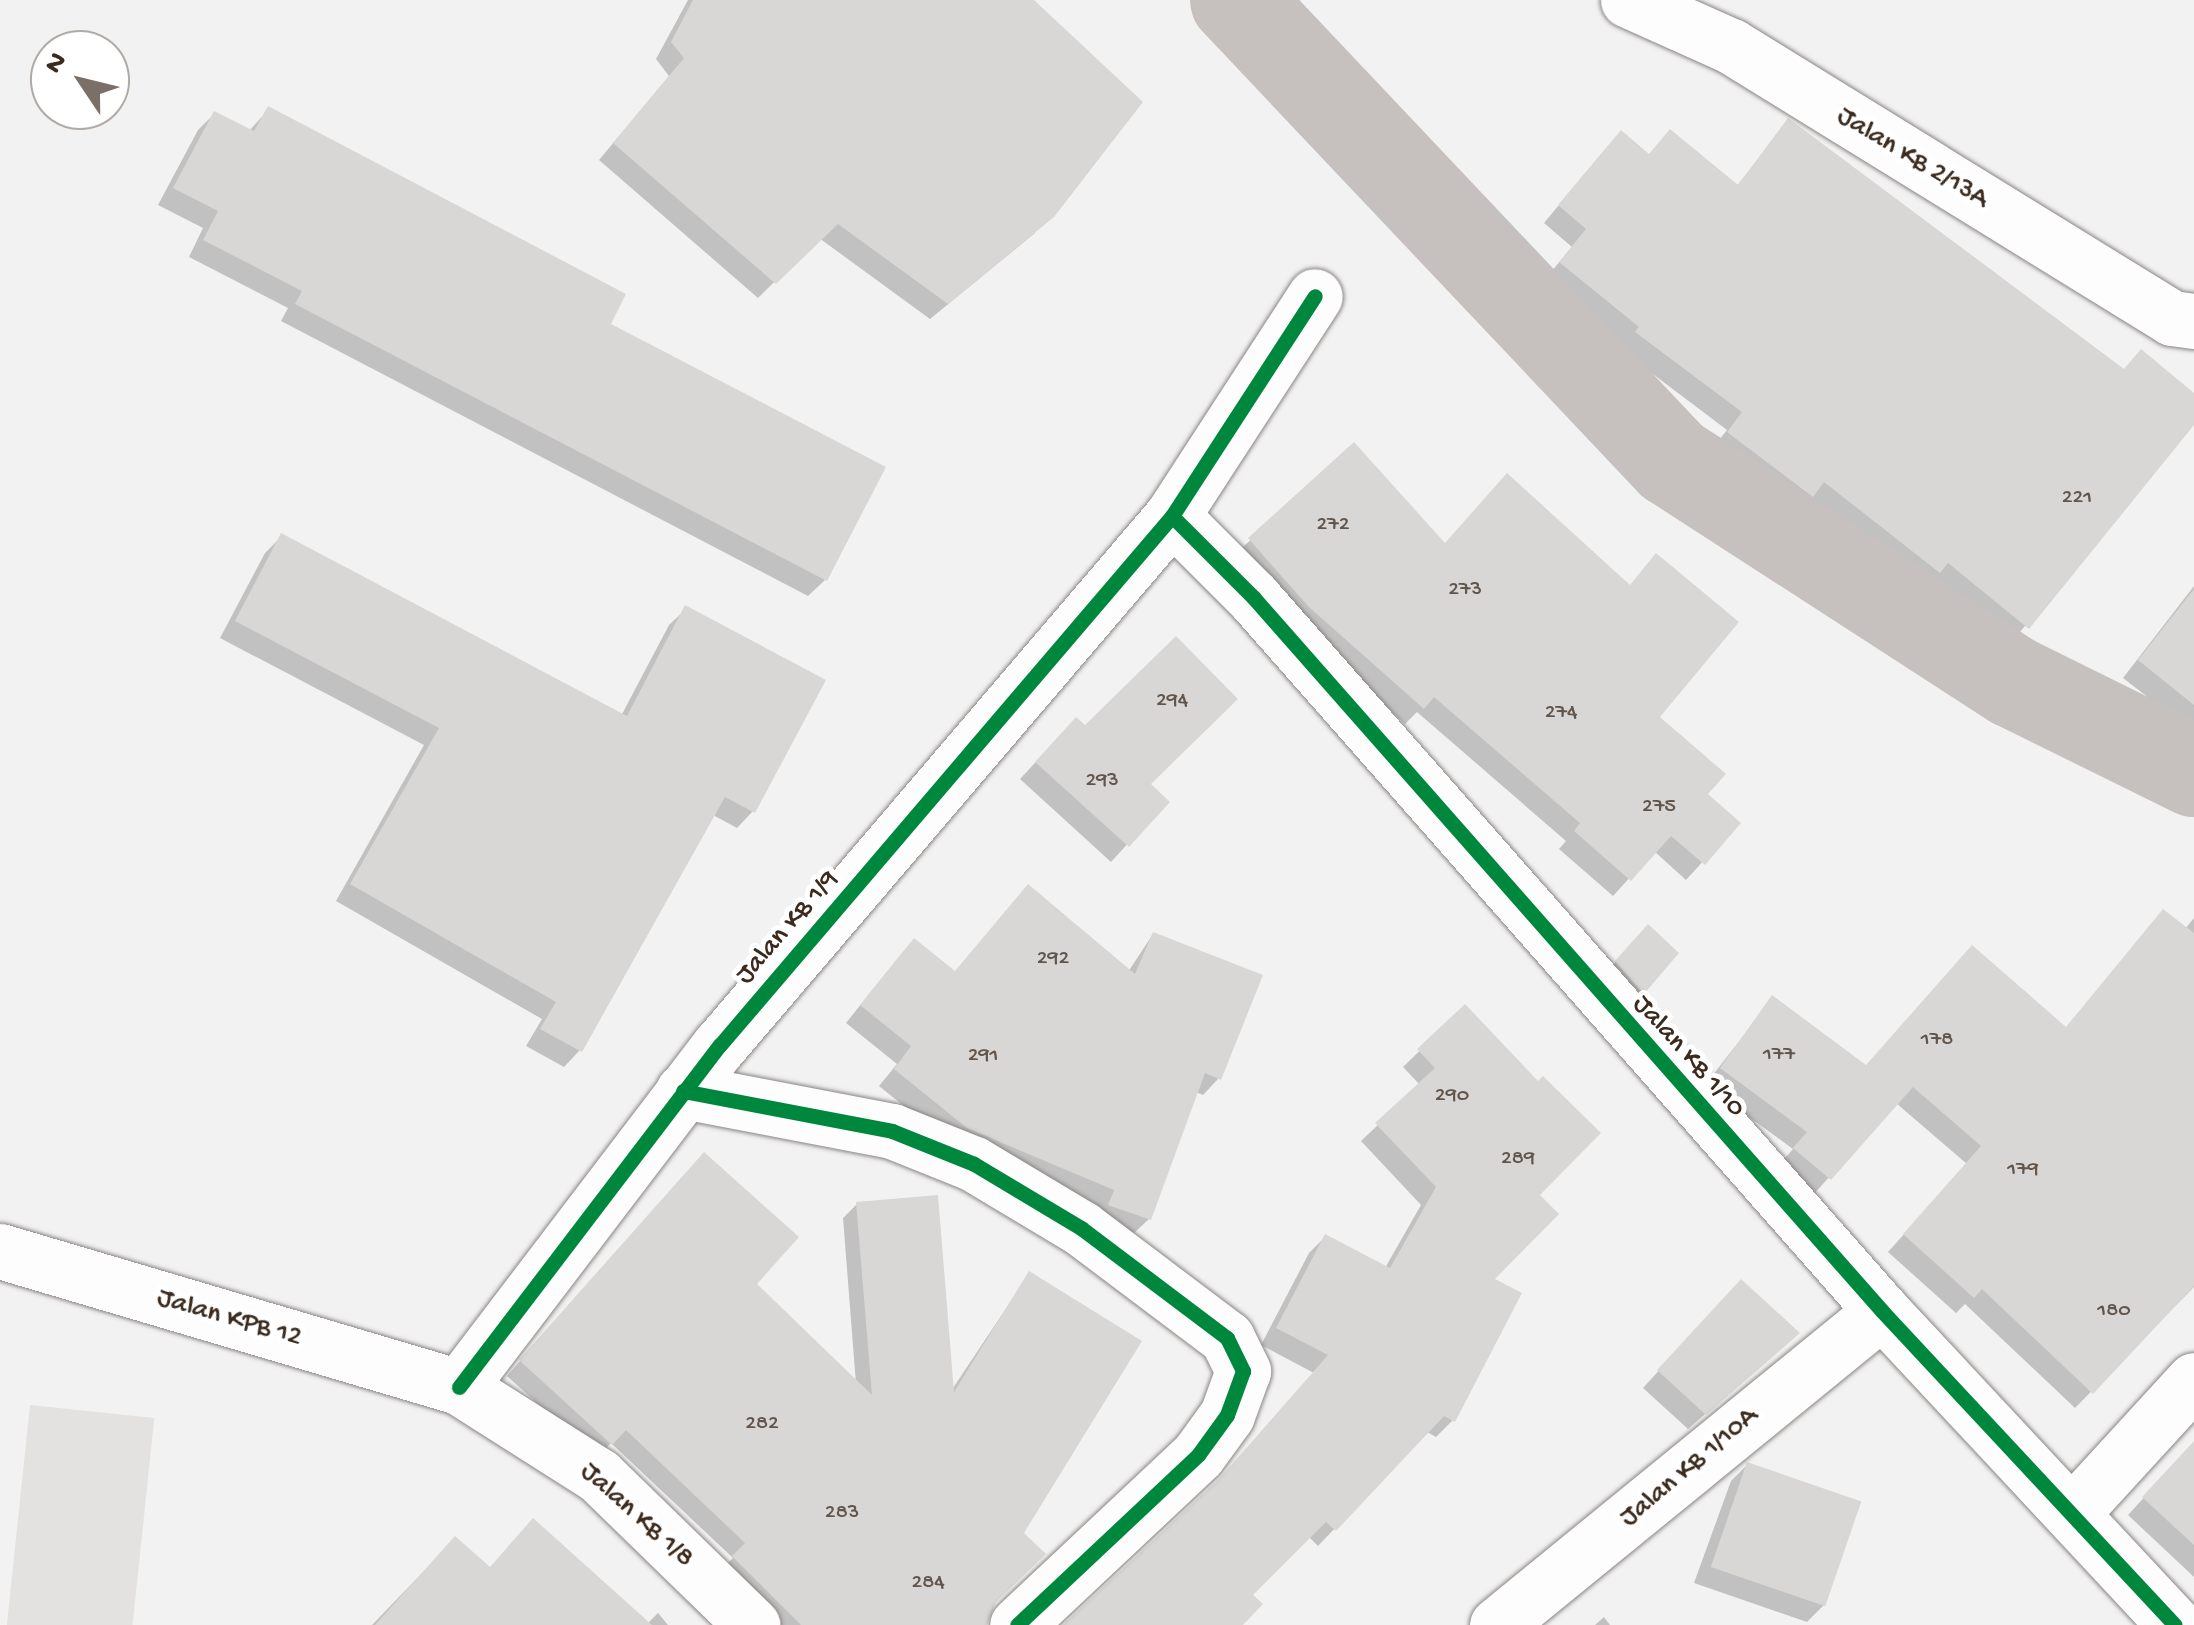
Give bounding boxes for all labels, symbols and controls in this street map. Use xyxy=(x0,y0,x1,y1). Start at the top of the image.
north arrow xyxy=(30,30,130,130)
text: N xyxy=(38,47,75,81)
street label: Jalan KB 2/13A xyxy=(1830,101,1994,217)
house number: 221 xyxy=(2062,486,2092,512)
house number: 272 xyxy=(1316,513,1350,539)
house number: 273 xyxy=(1448,578,1482,604)
house number: 294 xyxy=(1156,689,1188,715)
house number: 274 xyxy=(1545,701,1577,727)
house number: 293 xyxy=(1085,769,1119,795)
house number: 275 xyxy=(1642,795,1676,821)
street label: Jalan KB 1/9 xyxy=(729,864,847,992)
house number: 292 xyxy=(1037,947,1069,973)
street label: Jalan KB 1/10 xyxy=(1624,989,1752,1125)
house number: 178 xyxy=(1921,1028,1953,1054)
house number: 177 xyxy=(1763,1043,1795,1069)
house number: 291 xyxy=(968,1044,998,1070)
house number: 290 xyxy=(1435,1084,1469,1110)
house number: 289 xyxy=(1501,1147,1535,1173)
house number: 179 xyxy=(2007,1158,2039,1184)
street label: Jalan KPB 12 xyxy=(153,1282,305,1356)
house number: 180 xyxy=(2097,1299,2131,1325)
street label: Jalan KB 1/10A xyxy=(1614,1400,1766,1536)
house number: 282 xyxy=(745,1412,779,1438)
street label: Jalan KB 1/8 xyxy=(572,1456,700,1576)
house number: 283 xyxy=(825,1501,859,1527)
house number: 284 xyxy=(911,1571,945,1597)

